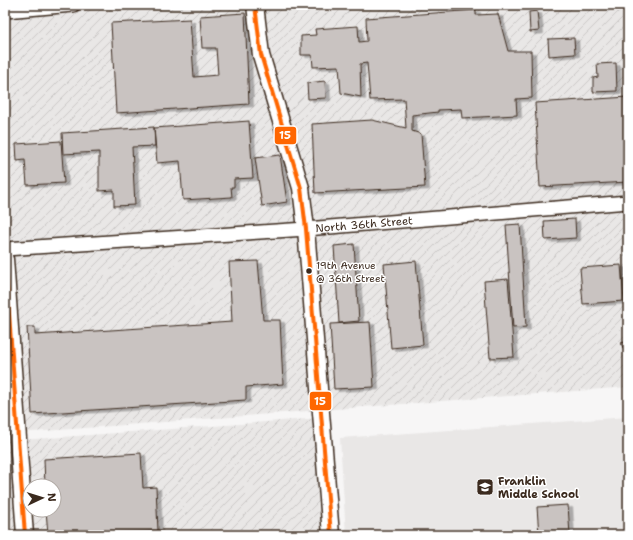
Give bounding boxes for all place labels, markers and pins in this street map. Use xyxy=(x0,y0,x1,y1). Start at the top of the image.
place label: 19th Avenue @ 36th Street xyxy=(316,259,385,285)
marker: 19th Avenue @ 36th Street xyxy=(304,266,314,276)
place label: Franklin Middle School xyxy=(498,474,579,502)
school or university icon: Franklin Middle School xyxy=(475,477,495,497)

